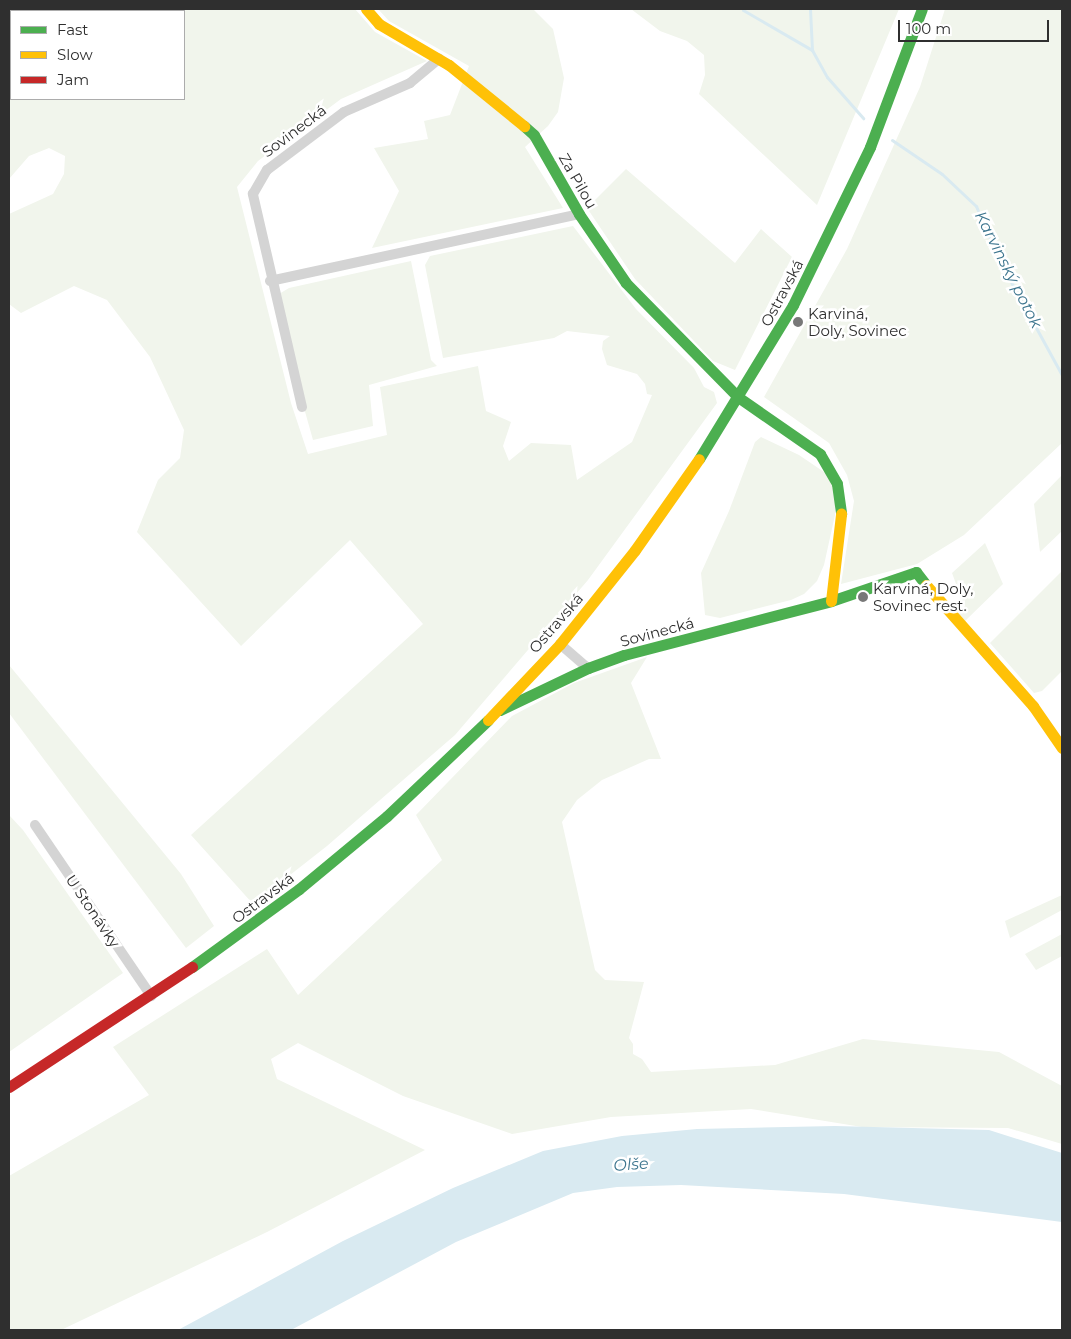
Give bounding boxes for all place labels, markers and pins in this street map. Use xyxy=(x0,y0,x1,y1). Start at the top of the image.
place label: Karviná, Doly, Sovinec xyxy=(808,304,907,339)
marker: Karviná, Doly, Sovinec xyxy=(792,316,804,328)
place label: Karviná, Doly, Sovinec rest. xyxy=(873,579,973,614)
marker: Karviná, Doly, Sovinec rest. xyxy=(857,591,869,603)

